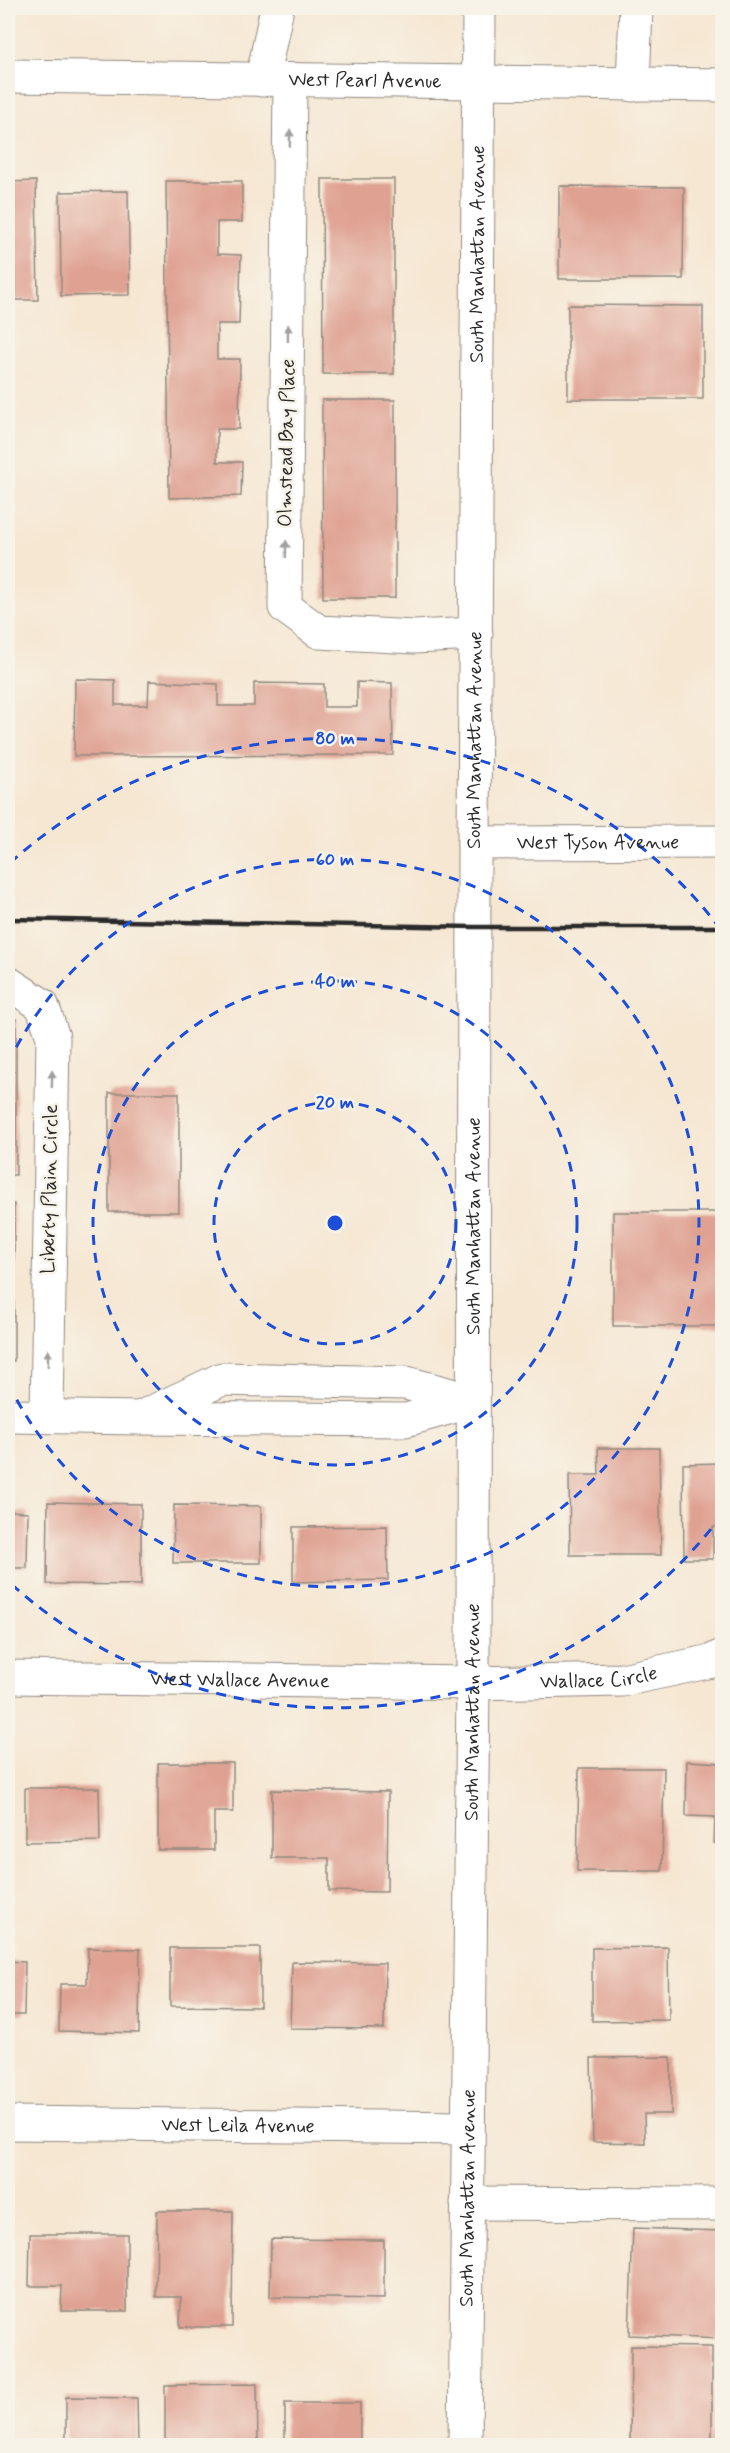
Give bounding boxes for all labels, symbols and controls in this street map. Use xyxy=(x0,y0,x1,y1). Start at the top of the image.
street label: West Pearl Avenue xyxy=(288,66,442,95)
one-way arrow xyxy=(285,128,294,147)
street label: South Manhattan Avenue xyxy=(463,145,492,363)
one-way arrow xyxy=(283,323,293,342)
street label: Olmstead Bay Place xyxy=(272,359,302,527)
one-way arrow xyxy=(281,539,291,558)
street label: South Manhattan Avenue xyxy=(460,631,489,849)
text: 80 m xyxy=(315,727,355,751)
street label: West Tyson Avenue xyxy=(517,829,679,856)
text: 60 m xyxy=(316,848,354,872)
text: 40 m xyxy=(315,970,355,994)
one-way arrow xyxy=(47,1069,57,1088)
text: 20 m xyxy=(316,1091,354,1115)
street label: Liberty Plain Circle xyxy=(35,1104,65,1274)
street label: South Manhattan Avenue xyxy=(460,1117,487,1335)
centre of rings xyxy=(325,1213,345,1233)
one-way arrow xyxy=(43,1348,52,1367)
street label: South Manhattan Avenue xyxy=(458,1603,487,1821)
street label: Wallace Circle xyxy=(540,1659,660,1695)
street label: West Wallace Avenue xyxy=(150,1665,330,1695)
street label: South Manhattan Avenue xyxy=(453,2089,482,2307)
street label: West Leila Avenue xyxy=(161,2111,315,2140)

